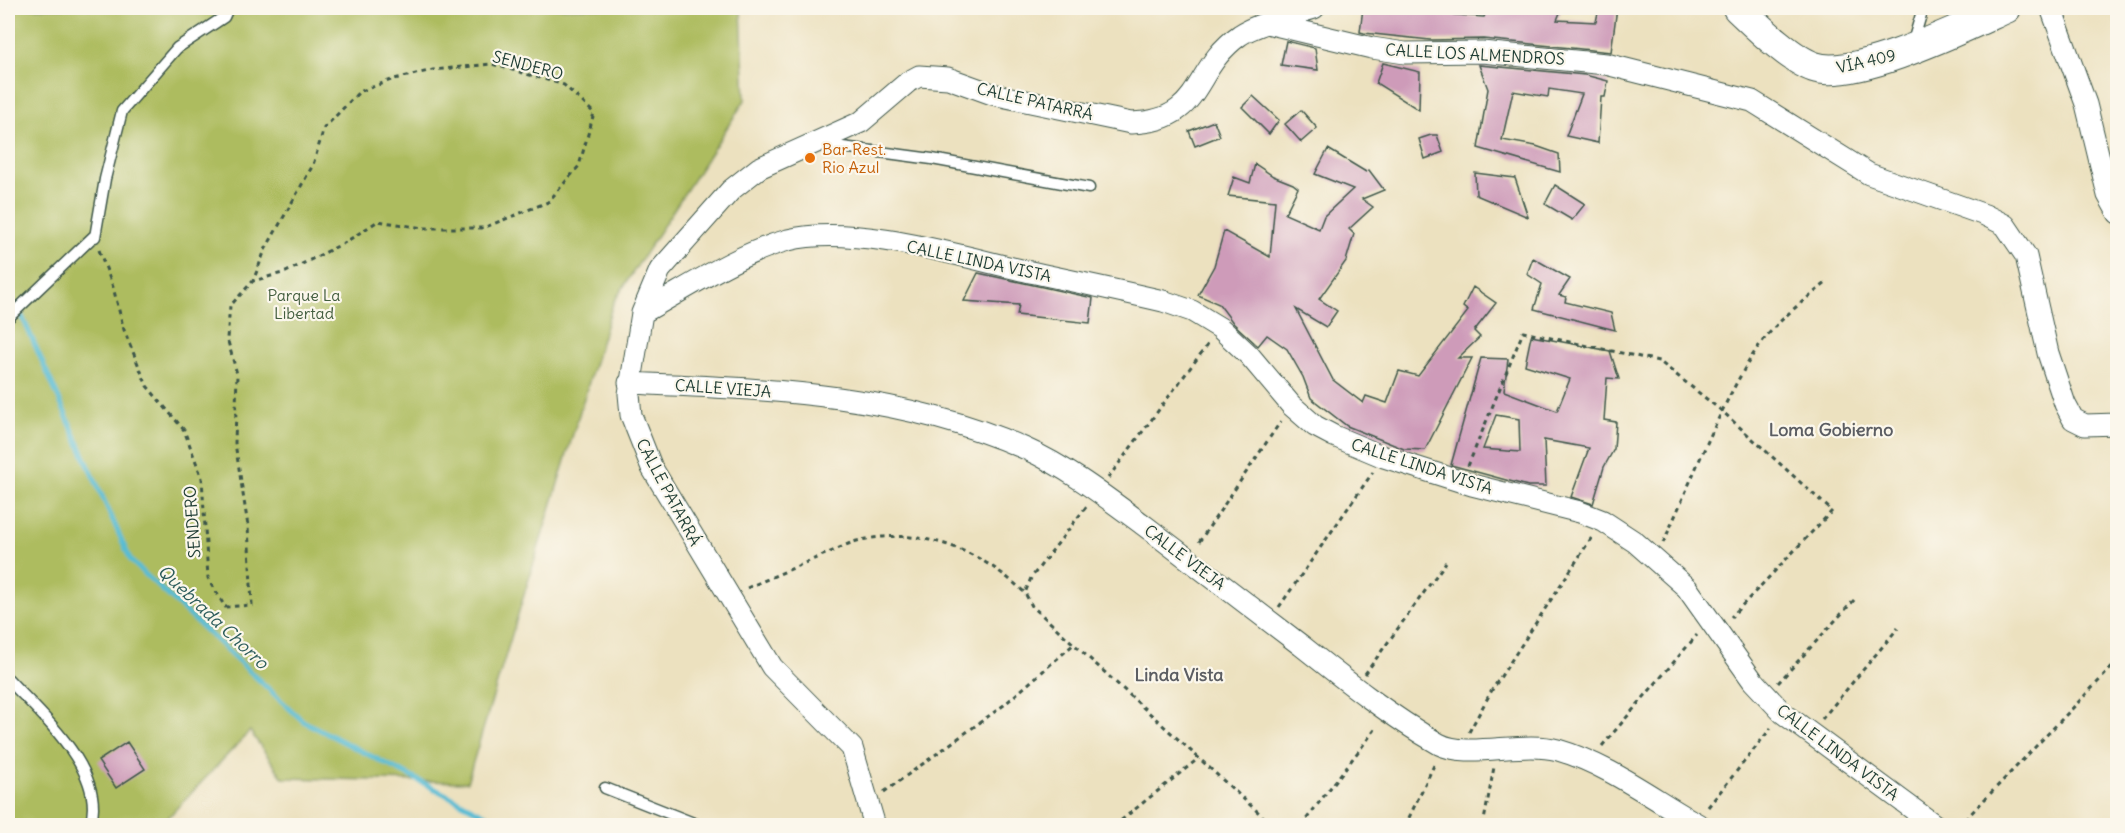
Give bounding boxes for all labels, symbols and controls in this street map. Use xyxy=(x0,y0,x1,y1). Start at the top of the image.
street label: CALLE LOS ALMENDROS xyxy=(1385,39,1565,69)
street label: VÍA 409 xyxy=(1834,45,1898,77)
street label: SENDERO xyxy=(490,46,566,84)
street label: CALLE PATARRÁ xyxy=(975,78,1095,124)
place label: Bar Rest. Rio Azul xyxy=(822,139,886,177)
marker: Bar Rest. Rio Azul xyxy=(803,151,817,165)
street label: CALLE LINDA VISTA xyxy=(905,236,1053,286)
park label: Parque La Libertad xyxy=(268,285,341,323)
street label: CALLE VIEJA xyxy=(674,375,772,401)
district label: Loma Gobierno xyxy=(1769,418,1893,441)
street label: CALLE LINDA VISTA xyxy=(1349,434,1495,498)
street label: CALLE PATARRÁ xyxy=(632,435,706,549)
street label: SENDERO xyxy=(179,485,205,559)
street label: CALLE VIEJA xyxy=(1141,520,1229,594)
water label: Quebrada Chorro xyxy=(153,559,274,674)
district label: Linda Vista xyxy=(1134,663,1224,686)
street label: CALLE LINDA VISTA xyxy=(1773,700,1903,804)

